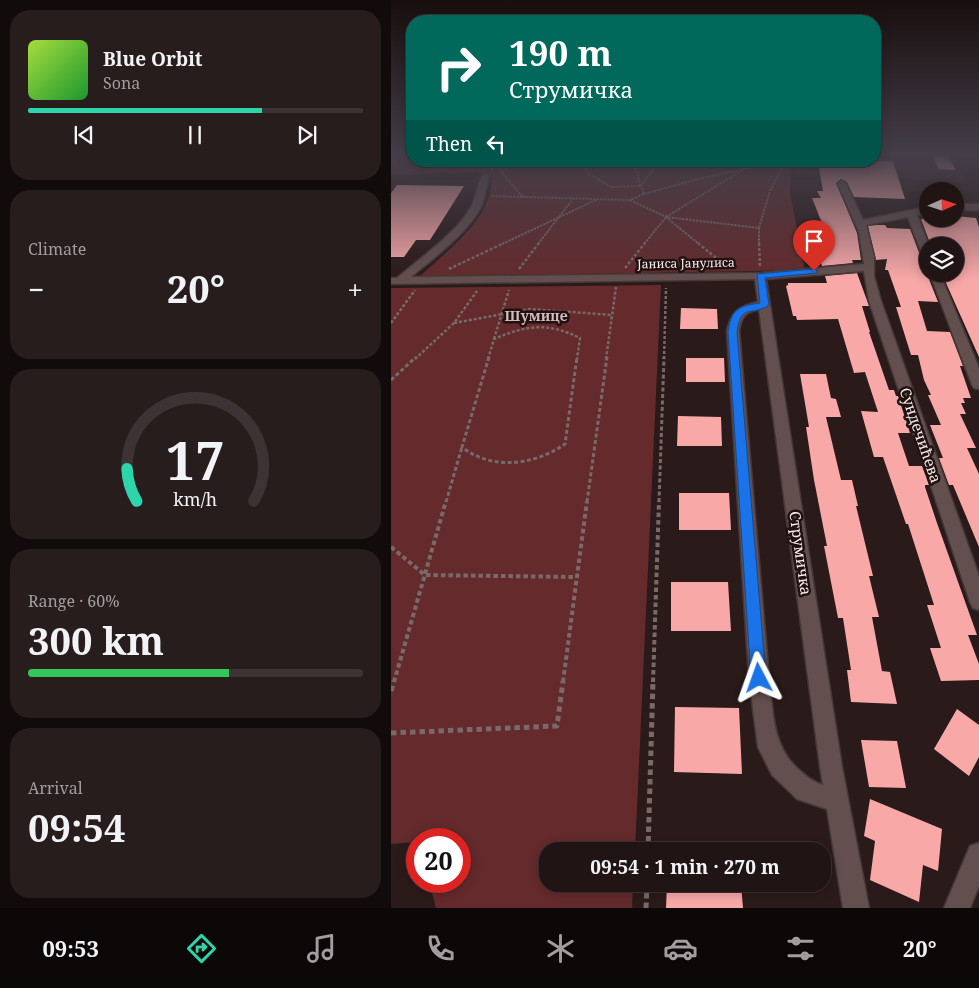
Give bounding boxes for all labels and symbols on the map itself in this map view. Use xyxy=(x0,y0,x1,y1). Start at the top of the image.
north arrow xyxy=(919,182,963,228)
pin xyxy=(793,220,835,271)
street label: Јаниса Јанулиса xyxy=(636,254,735,272)
district label: Шумице xyxy=(504,306,568,325)
street label: Сундечићева xyxy=(895,385,947,485)
street label: Струмичка xyxy=(785,510,817,596)
position arrow xyxy=(732,651,784,703)
speed limit sign: 20 xyxy=(406,828,471,893)

